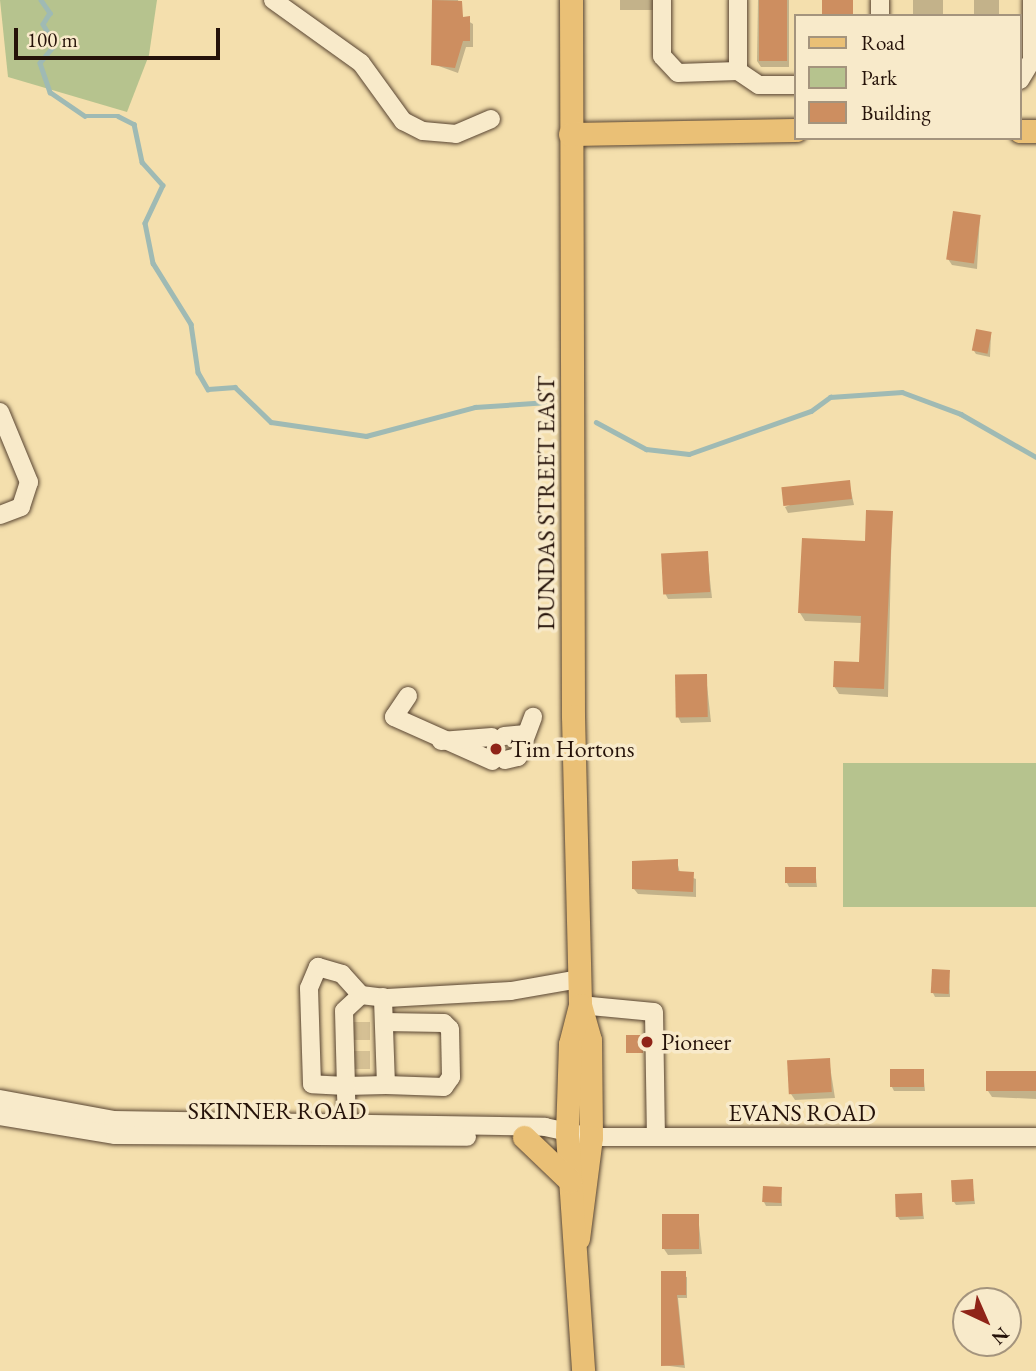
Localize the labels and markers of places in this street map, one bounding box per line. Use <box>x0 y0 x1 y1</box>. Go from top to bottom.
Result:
place label: Tim Hortons <box>510 735 635 763</box>
marker: Tim Hortons <box>488 741 504 757</box>
place label: Pioneer <box>661 1028 731 1056</box>
marker: Pioneer <box>639 1034 655 1050</box>

